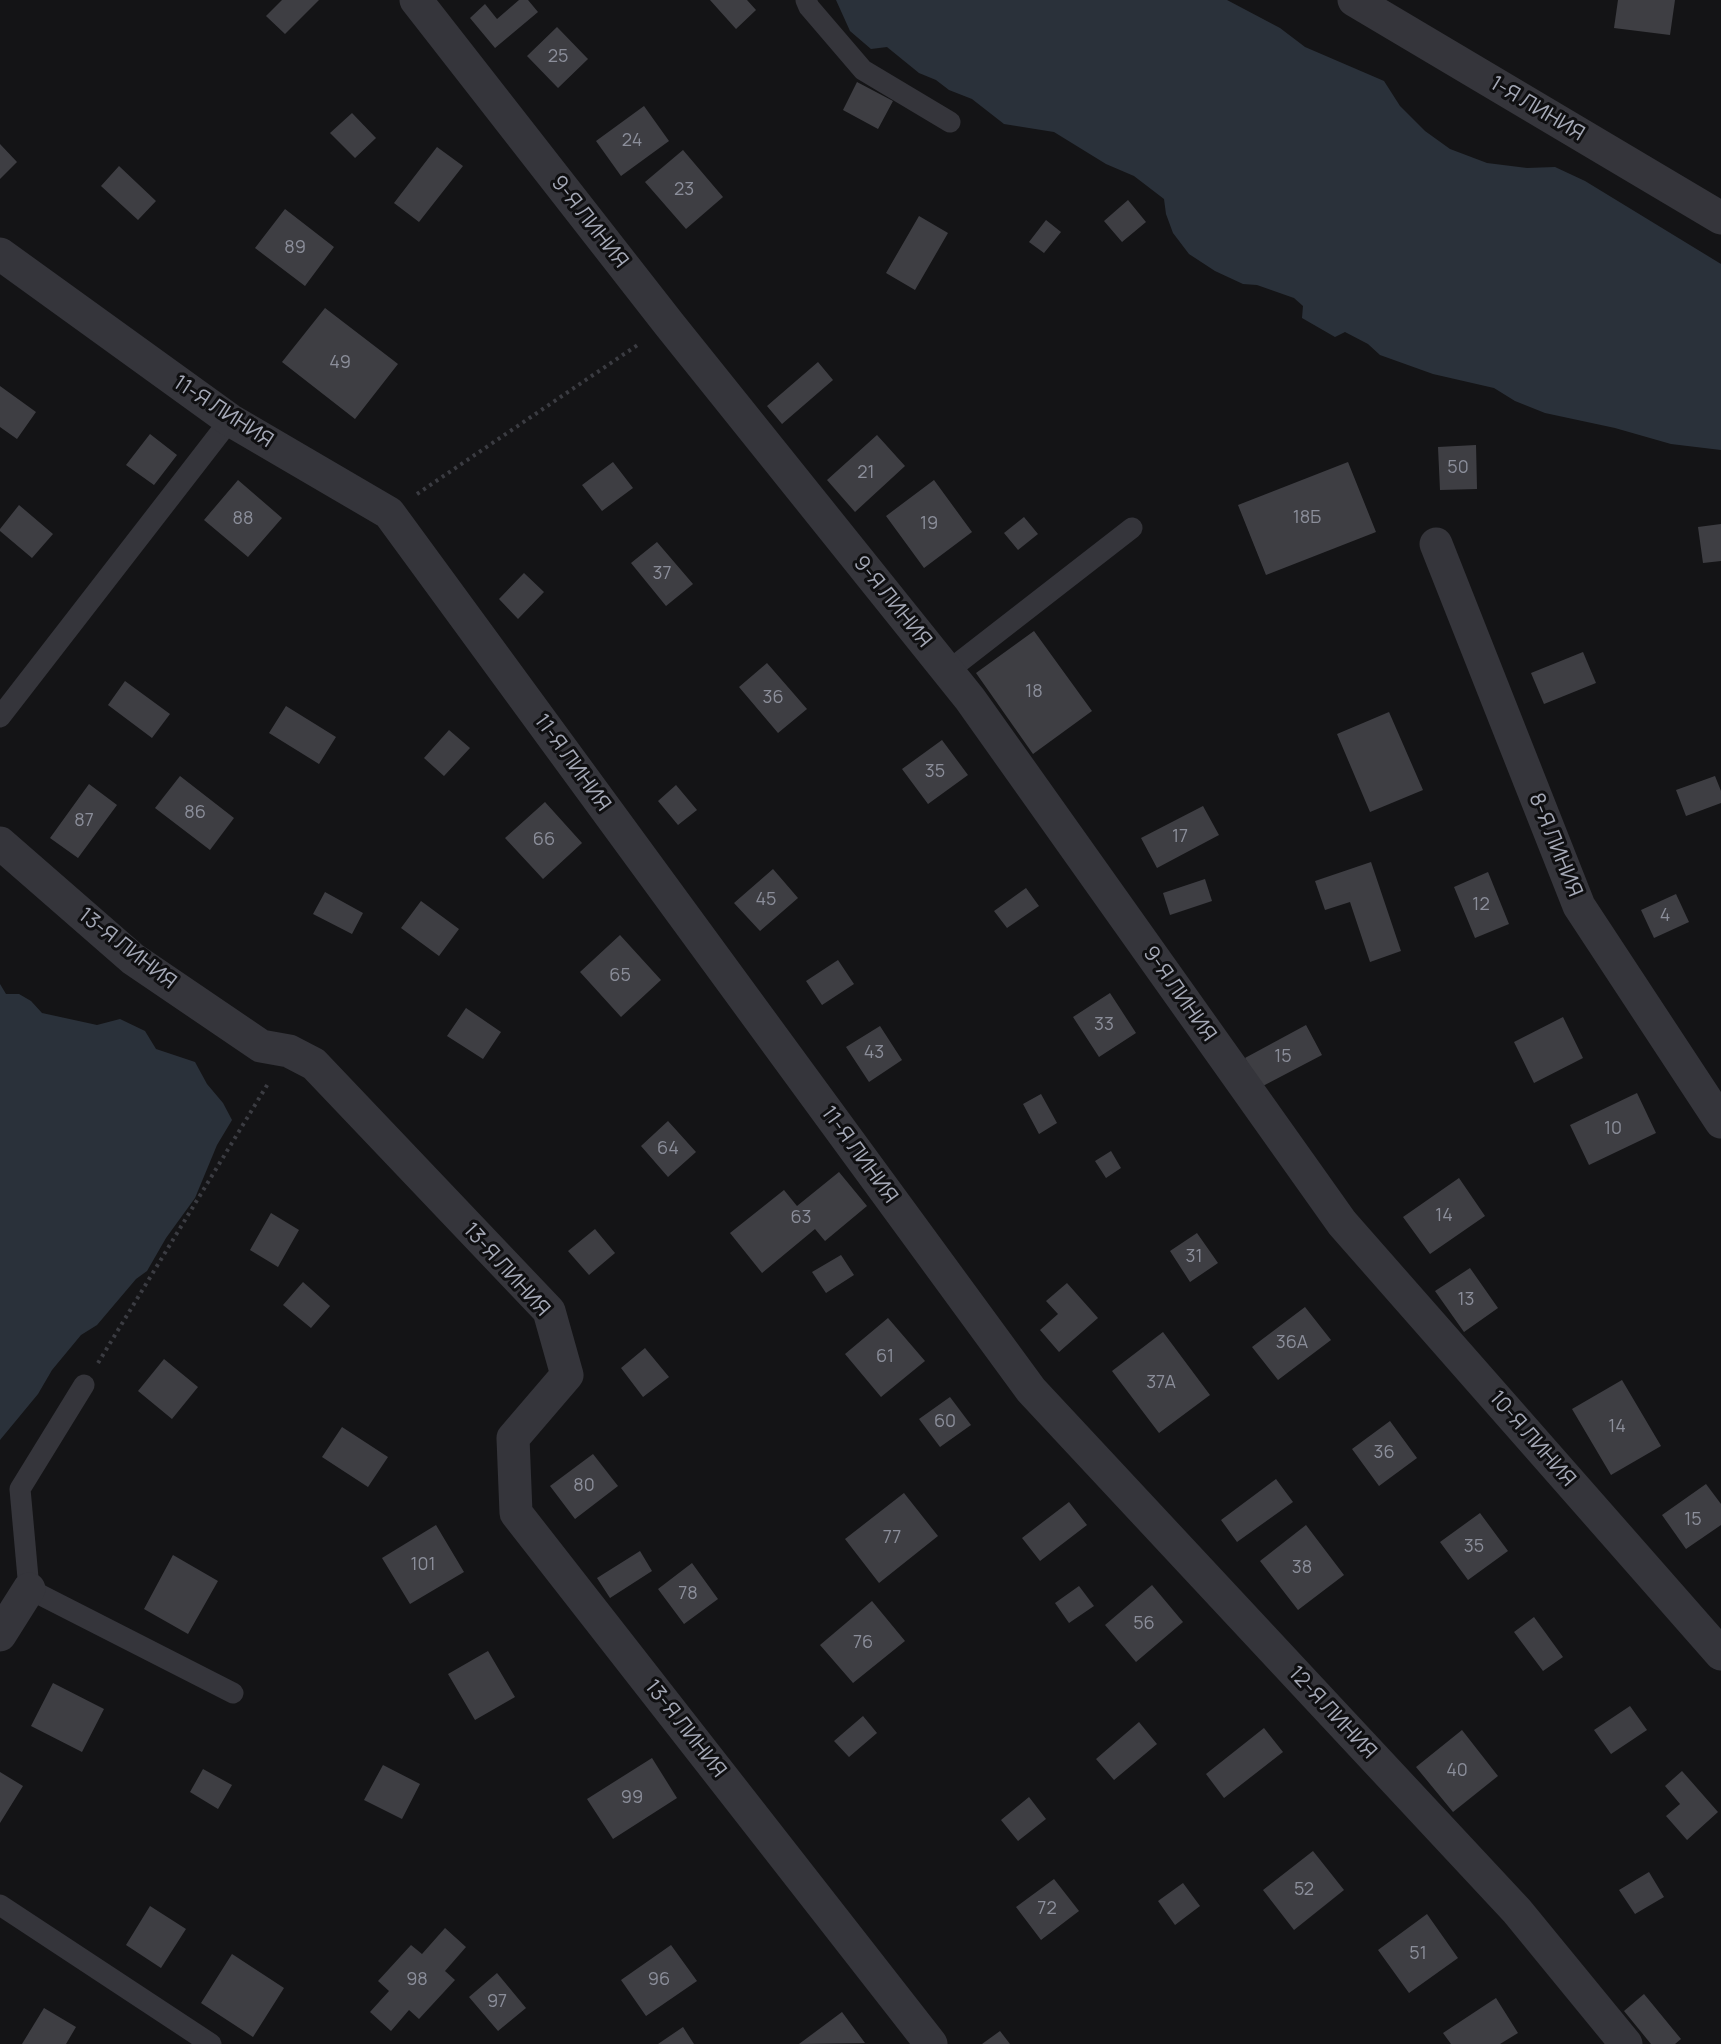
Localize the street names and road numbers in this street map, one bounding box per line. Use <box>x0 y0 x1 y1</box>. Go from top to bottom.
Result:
street label: 1-Я ЛИНИЯ <box>1485 71 1589 147</box>
street label: 9-Я ЛИНИЯ <box>545 171 633 273</box>
street label: 11-Я ЛИНИЯ <box>168 370 278 454</box>
street label: 9-Я ЛИНИЯ <box>847 551 937 653</box>
street label: 11-Я ЛИНИЯ <box>528 710 616 816</box>
street label: 8-Я ЛИНИЯ <box>1523 790 1587 900</box>
street label: 13-Я ЛИНИЯ <box>73 903 181 995</box>
street label: 9-Я ЛИНИЯ <box>1137 942 1221 1046</box>
street label: 11-Я ЛИНИЯ <box>815 1102 903 1208</box>
street label: 13-Я ЛИНИЯ <box>457 1218 555 1322</box>
street label: 10-Я ЛИНИЯ <box>1484 1386 1580 1492</box>
street label: 12-Я ЛИНИЯ <box>1283 1661 1381 1765</box>
street label: 13-Я ЛИНИЯ <box>639 1675 731 1783</box>

